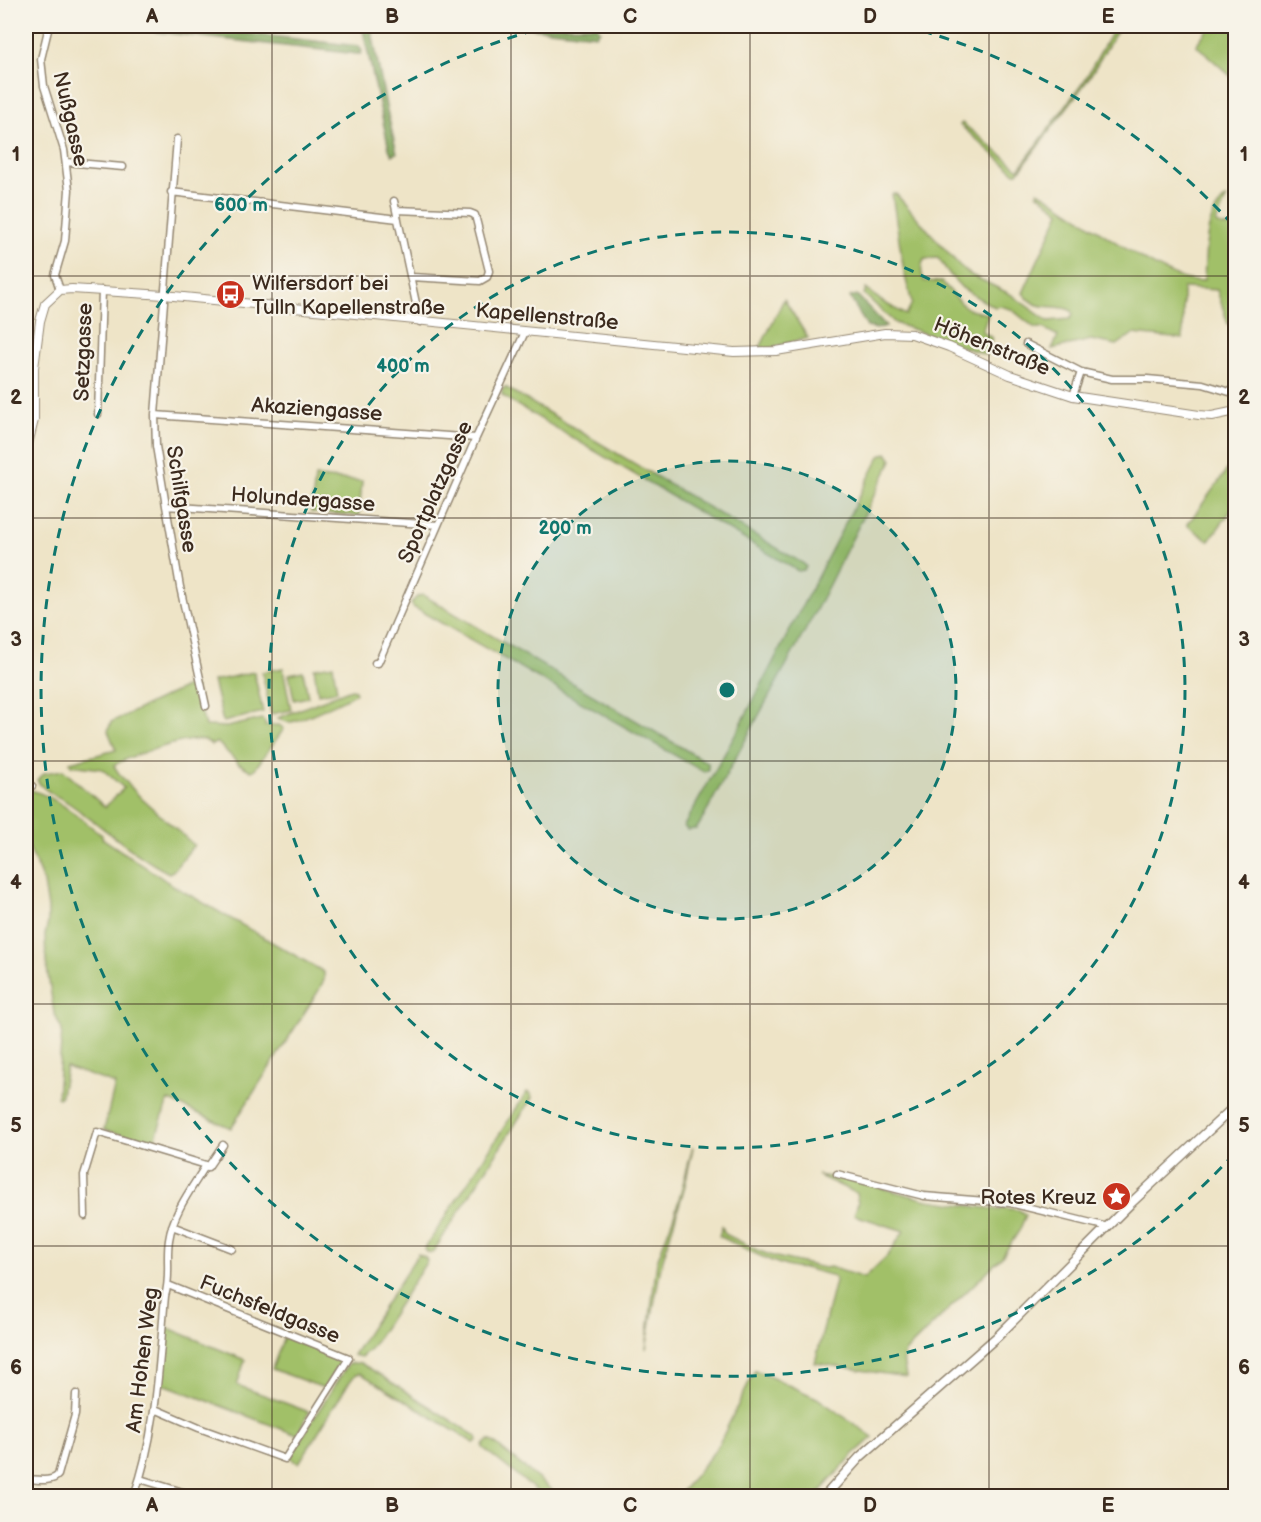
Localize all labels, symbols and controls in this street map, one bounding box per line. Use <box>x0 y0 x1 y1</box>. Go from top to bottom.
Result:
text: A <box>145 5 159 29</box>
text: B <box>385 5 399 29</box>
text: C <box>623 5 637 29</box>
text: D <box>863 5 877 29</box>
text: E <box>1102 5 1115 29</box>
street label: Nußgasse <box>47 69 94 169</box>
text: 1 <box>12 143 20 167</box>
text: 1 <box>1240 143 1248 167</box>
text: 600 m <box>214 195 268 216</box>
place label: Wilfersdorf bei Tulln Kapellenstraße <box>252 271 445 320</box>
bus stop icon: Wilfersdorf bei Tulln Kapellenstraße <box>215 279 247 311</box>
street label: Kapellenstraße <box>474 298 619 335</box>
street label: Setzgasse <box>69 302 98 402</box>
street label: Höhenstraße <box>930 312 1054 381</box>
text: 400 m <box>376 356 430 377</box>
text: 2 <box>10 386 22 410</box>
text: 2 <box>1238 386 1250 410</box>
street label: Akaziengasse <box>251 392 383 427</box>
street label: Sportplatzgasse <box>393 417 478 567</box>
street label: Schilfgasse <box>161 444 202 554</box>
street label: Holundergasse <box>230 482 376 517</box>
text: 200 m <box>538 518 592 539</box>
text: 3 <box>10 628 22 652</box>
text: 3 <box>1238 628 1250 652</box>
centre of rings <box>717 680 737 700</box>
text: 4 <box>10 871 22 895</box>
text: 4 <box>1238 871 1250 895</box>
text: 5 <box>10 1114 22 1138</box>
text: 5 <box>1238 1114 1250 1138</box>
place icon: Rotes Kreuz <box>1101 1181 1133 1213</box>
place label: Rotes Kreuz <box>980 1185 1097 1210</box>
street label: Fuchsfeldgasse <box>196 1270 344 1349</box>
street label: Am Hohen Weg <box>121 1286 164 1434</box>
text: 6 <box>10 1356 22 1380</box>
text: 6 <box>1238 1356 1250 1380</box>
text: A <box>145 1494 159 1518</box>
text: B <box>385 1494 399 1518</box>
text: C <box>623 1494 637 1518</box>
text: D <box>863 1494 877 1518</box>
text: E <box>1102 1494 1115 1518</box>

